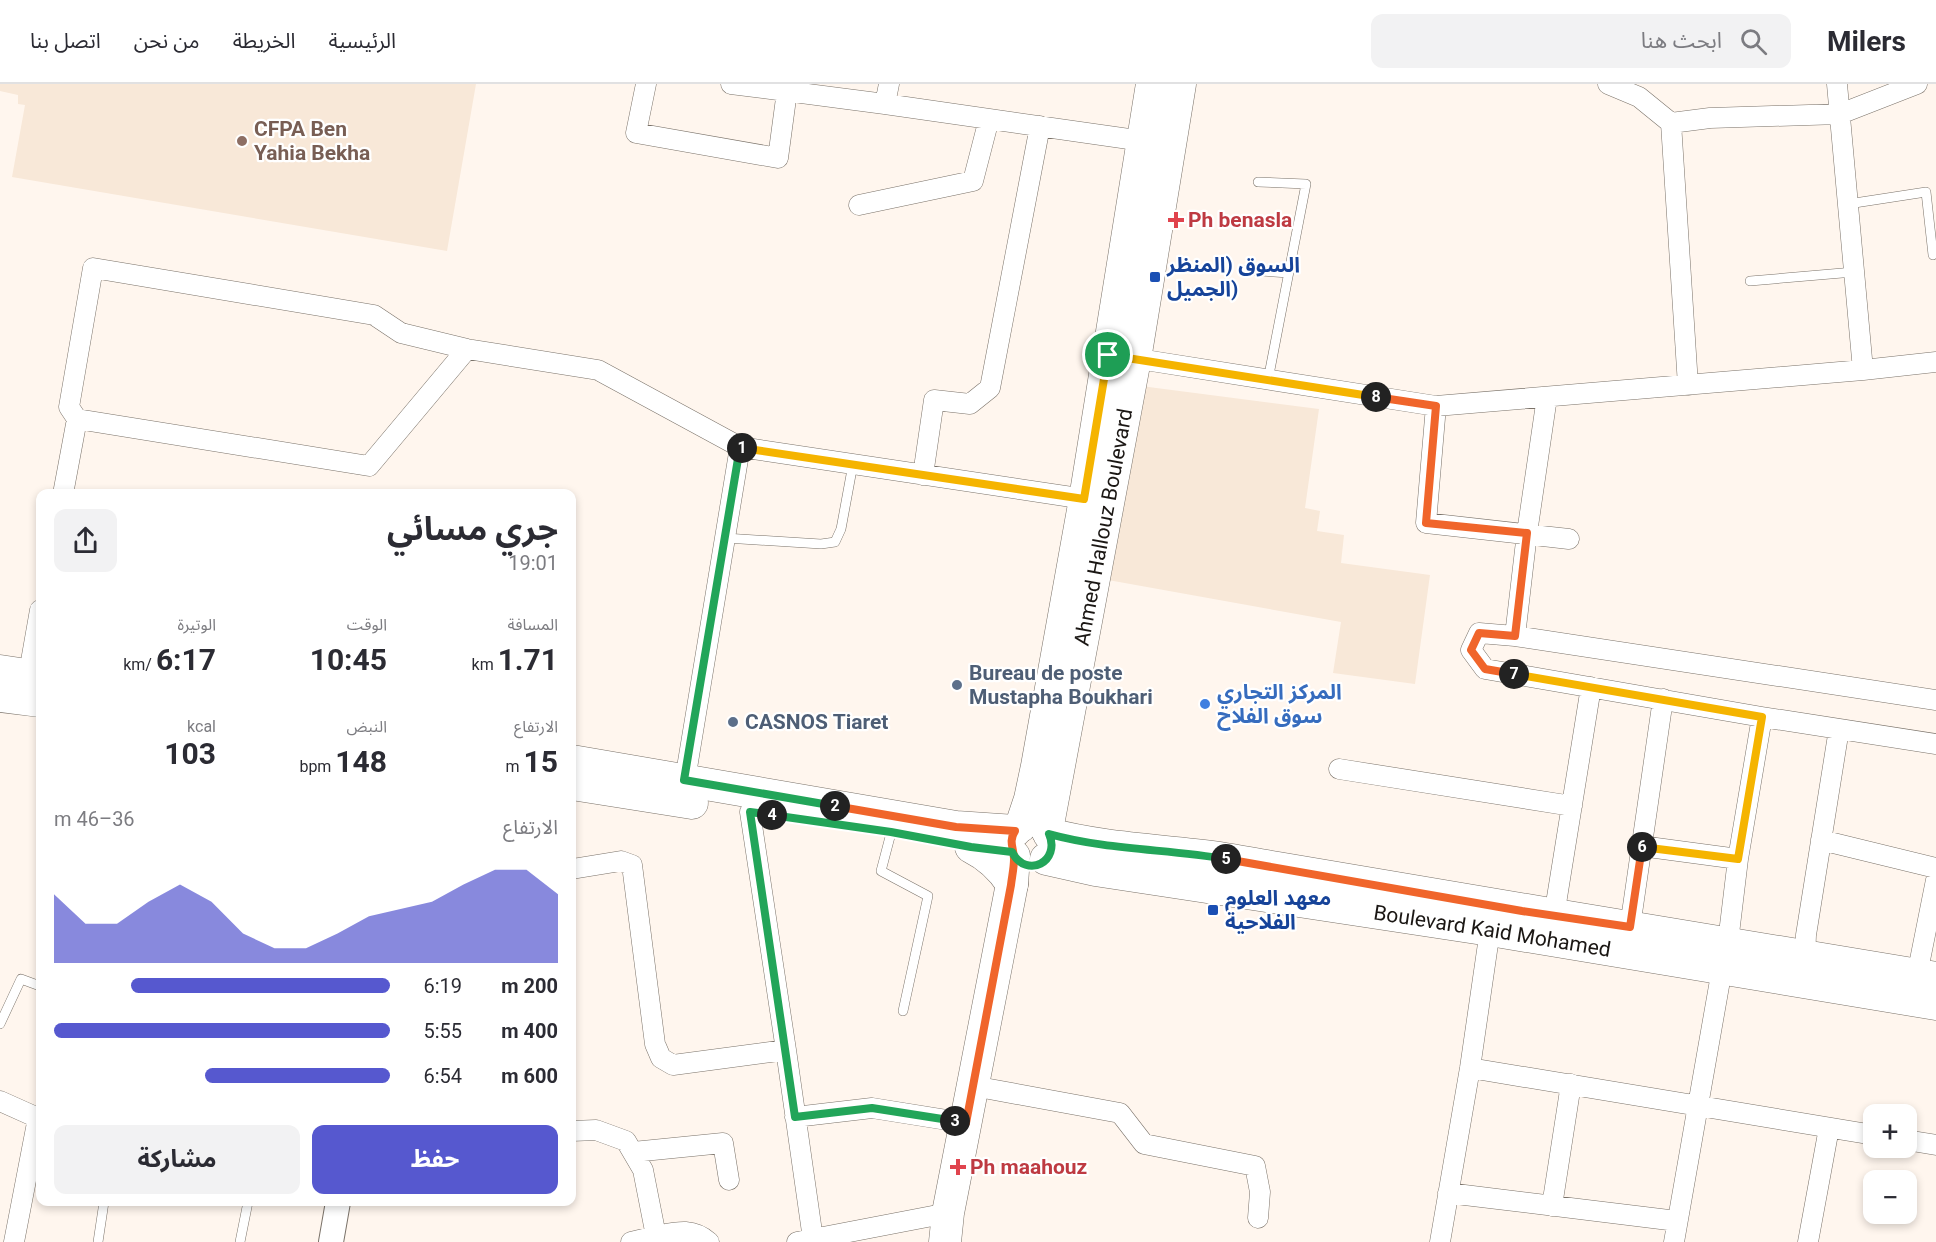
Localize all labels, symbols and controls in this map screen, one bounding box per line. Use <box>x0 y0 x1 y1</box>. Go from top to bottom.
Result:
search box <box>1371 14 1791 68</box>
icon: search <box>1737 25 1770 58</box>
text: Milers <box>1827 25 1906 58</box>
text: ابحث هنا <box>1641 28 1722 53</box>
text: اتصل بنا <box>30 29 101 53</box>
text: من نحن <box>134 29 200 53</box>
text: الخريطة <box>233 29 296 53</box>
text: الرئيسية <box>329 29 396 53</box>
place label: CFPA Ben Yahia Bekha <box>254 117 370 165</box>
marker: CFPA Ben Yahia Bekha <box>235 134 249 148</box>
place label: Ph benasla <box>1188 208 1292 232</box>
marker: Ph benasla <box>1169 213 1183 227</box>
place label: السوق (المنظر الجميل) <box>1166 253 1300 301</box>
marker: السوق (المنظر الجميل) <box>1148 270 1162 284</box>
pin <box>1082 329 1133 380</box>
icon: arrive <box>1091 338 1124 371</box>
pin: 8 <box>1361 382 1391 412</box>
text: 8 <box>1371 387 1381 406</box>
street label: Ahmed Hallouz Boulevard <box>1070 407 1137 648</box>
pin: 1 <box>727 433 757 463</box>
text: 1 <box>737 438 747 457</box>
button: share <box>54 509 117 572</box>
text: جري مسائي <box>387 509 558 548</box>
text: 19:01 <box>508 551 558 575</box>
text: الوتيرة <box>178 615 216 634</box>
text: الوقت <box>347 615 387 634</box>
text: المسافة <box>508 615 558 634</box>
text: 6:17 <box>156 642 216 677</box>
text: 10:45 <box>310 642 387 677</box>
text: 1.71 <box>498 642 558 677</box>
text: /km <box>123 655 156 674</box>
text: km <box>472 655 498 674</box>
pin: 7 <box>1499 659 1529 689</box>
place label: Bureau de poste Mustapha Boukhari <box>969 661 1153 709</box>
text: 7 <box>1509 664 1519 683</box>
marker: Bureau de poste Mustapha Boukhari <box>950 678 964 692</box>
place label: المركز التجاري سوق الفلاح <box>1217 680 1342 731</box>
marker: المركز التجاري سوق الفلاح <box>1198 697 1212 711</box>
place label: CASNOS Tiaret <box>745 710 888 734</box>
marker: CASNOS Tiaret <box>726 715 740 729</box>
text: kcal <box>187 717 216 736</box>
text: النبض <box>346 717 387 736</box>
text: الارتفاع <box>514 717 558 736</box>
text: 103 <box>164 736 216 771</box>
text: 148 <box>335 744 387 779</box>
text: 15 <box>524 744 558 779</box>
text: bpm <box>299 757 335 776</box>
text: m <box>506 757 524 776</box>
pin: 2 <box>820 791 850 821</box>
text: 2 <box>830 796 840 815</box>
pin: 4 <box>757 800 787 830</box>
text: 4 <box>767 805 777 824</box>
text: 36–46 m <box>54 807 135 831</box>
text: الارتفاع <box>503 815 558 839</box>
pin: 6 <box>1627 832 1657 862</box>
text: 6 <box>1637 837 1647 856</box>
pin: 5 <box>1211 844 1241 874</box>
text: 5 <box>1221 849 1231 868</box>
place label: معهد العلوم الفلاحية <box>1225 886 1331 934</box>
street label: Boulevard Kaid Mohamed <box>1372 900 1612 962</box>
marker: معهد العلوم الفلاحية <box>1206 903 1220 917</box>
text: 6:19 <box>423 974 462 998</box>
text: 200 m <box>501 974 558 998</box>
text: 5:55 <box>423 1019 462 1043</box>
text: 400 m <box>501 1019 558 1043</box>
text: 6:54 <box>423 1064 462 1088</box>
text: 600 m <box>501 1064 558 1088</box>
map controls <box>1863 1104 1917 1224</box>
button: + <box>1863 1104 1917 1158</box>
pin: 3 <box>940 1106 970 1136</box>
text: 3 <box>950 1111 960 1130</box>
button: مشاركة <box>54 1125 300 1194</box>
button: حفظ <box>312 1125 558 1194</box>
place label: Ph maahouz <box>970 1155 1087 1179</box>
marker: Ph maahouz <box>951 1160 965 1174</box>
button: − <box>1863 1170 1917 1224</box>

